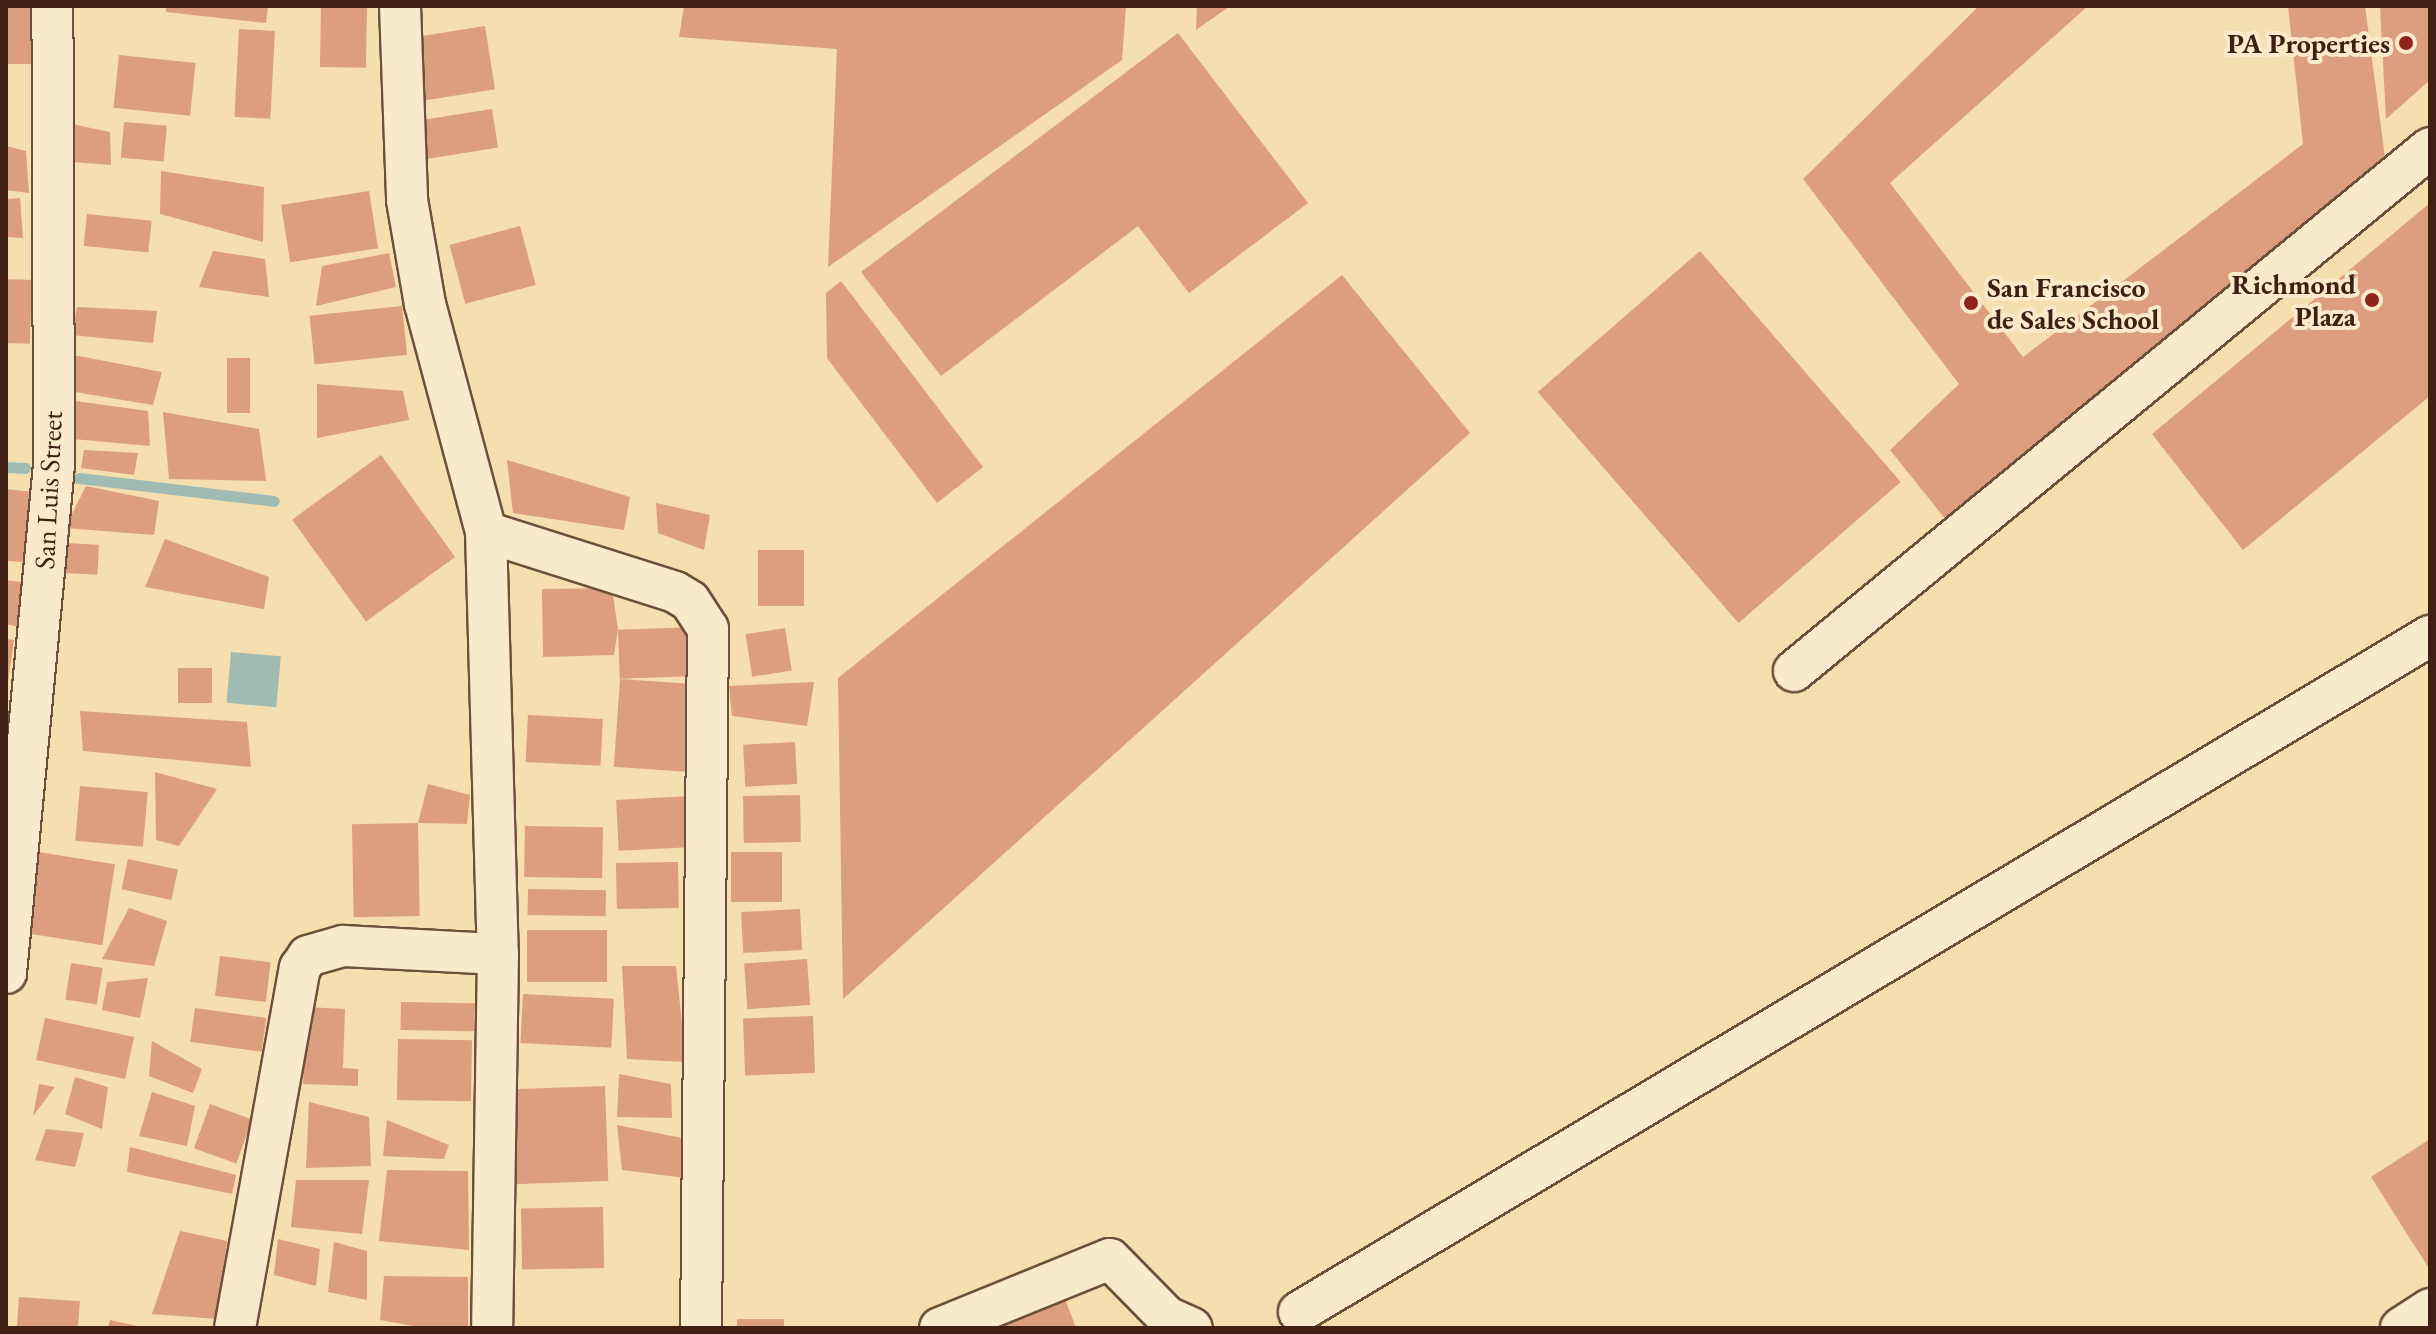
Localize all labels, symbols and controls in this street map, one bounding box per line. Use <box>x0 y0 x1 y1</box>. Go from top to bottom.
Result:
place label: PA Properties <box>2227 26 2390 60</box>
marker: PA Properties <box>2397 34 2415 52</box>
place label: Richmond Plaza <box>2232 267 2356 333</box>
place label: San Francisco de Sales School <box>1987 270 2159 336</box>
marker: Richmond Plaza <box>2363 291 2381 309</box>
marker: San Francisco de Sales School <box>1962 294 1980 312</box>
street label: San Luis Street <box>27 410 69 570</box>

